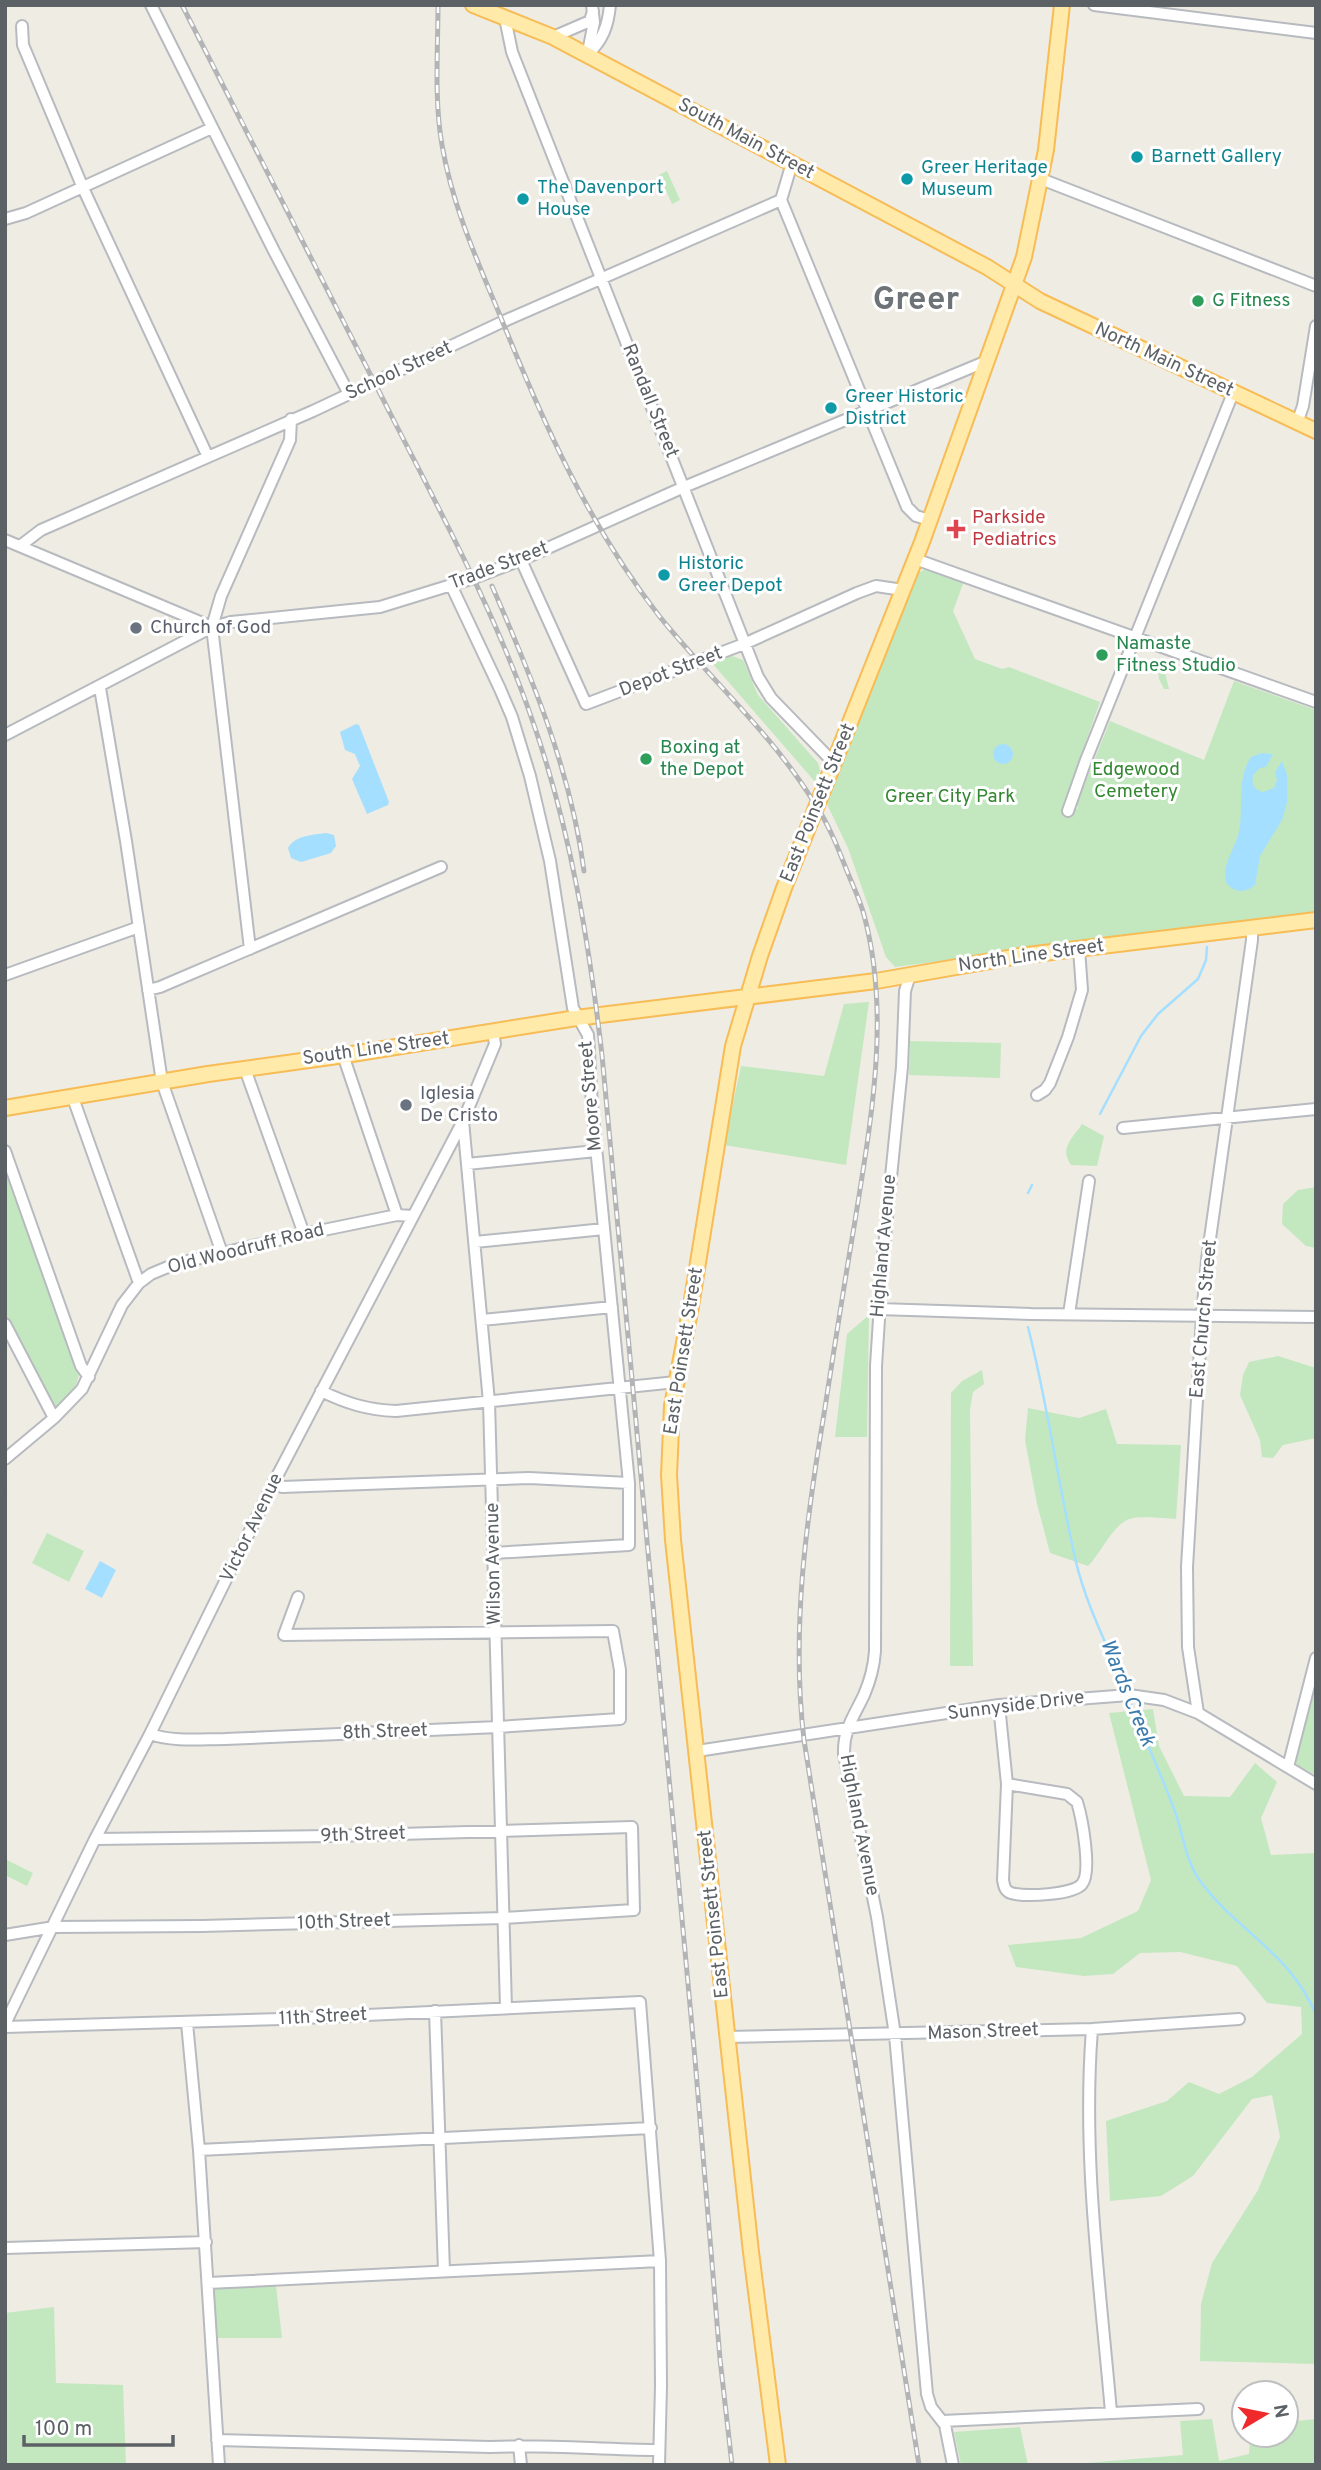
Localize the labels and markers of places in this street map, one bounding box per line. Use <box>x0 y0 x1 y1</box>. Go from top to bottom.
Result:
place label: Barnett Gallery <box>1151 145 1282 169</box>
marker: Barnett Gallery <box>1129 149 1145 165</box>
place label: Greer Heritage Museum <box>921 156 1048 202</box>
marker: Greer Heritage Museum <box>899 171 915 187</box>
place label: The Davenport House <box>537 176 664 222</box>
marker: The Davenport House <box>515 191 531 207</box>
place label: G Fitness <box>1212 289 1290 313</box>
marker: G Fitness <box>1190 293 1206 309</box>
place label: Greer Historic District <box>845 385 964 431</box>
marker: Greer Historic District <box>823 400 839 416</box>
place label: Parkside Pediatrics <box>972 506 1057 552</box>
marker: Parkside Pediatrics <box>946 519 966 539</box>
place label: Historic Greer Depot <box>678 552 783 598</box>
marker: Historic Greer Depot <box>656 567 672 583</box>
place label: Church of God <box>150 616 271 640</box>
marker: Church of God <box>128 620 144 636</box>
place label: Namaste Fitness Studio <box>1116 632 1236 678</box>
marker: Namaste Fitness Studio <box>1094 647 1110 663</box>
place label: Boxing at the Depot <box>660 736 744 782</box>
marker: Boxing at the Depot <box>638 751 654 767</box>
place label: Iglesia De Cristo <box>420 1082 498 1128</box>
marker: Iglesia De Cristo <box>398 1097 414 1113</box>

